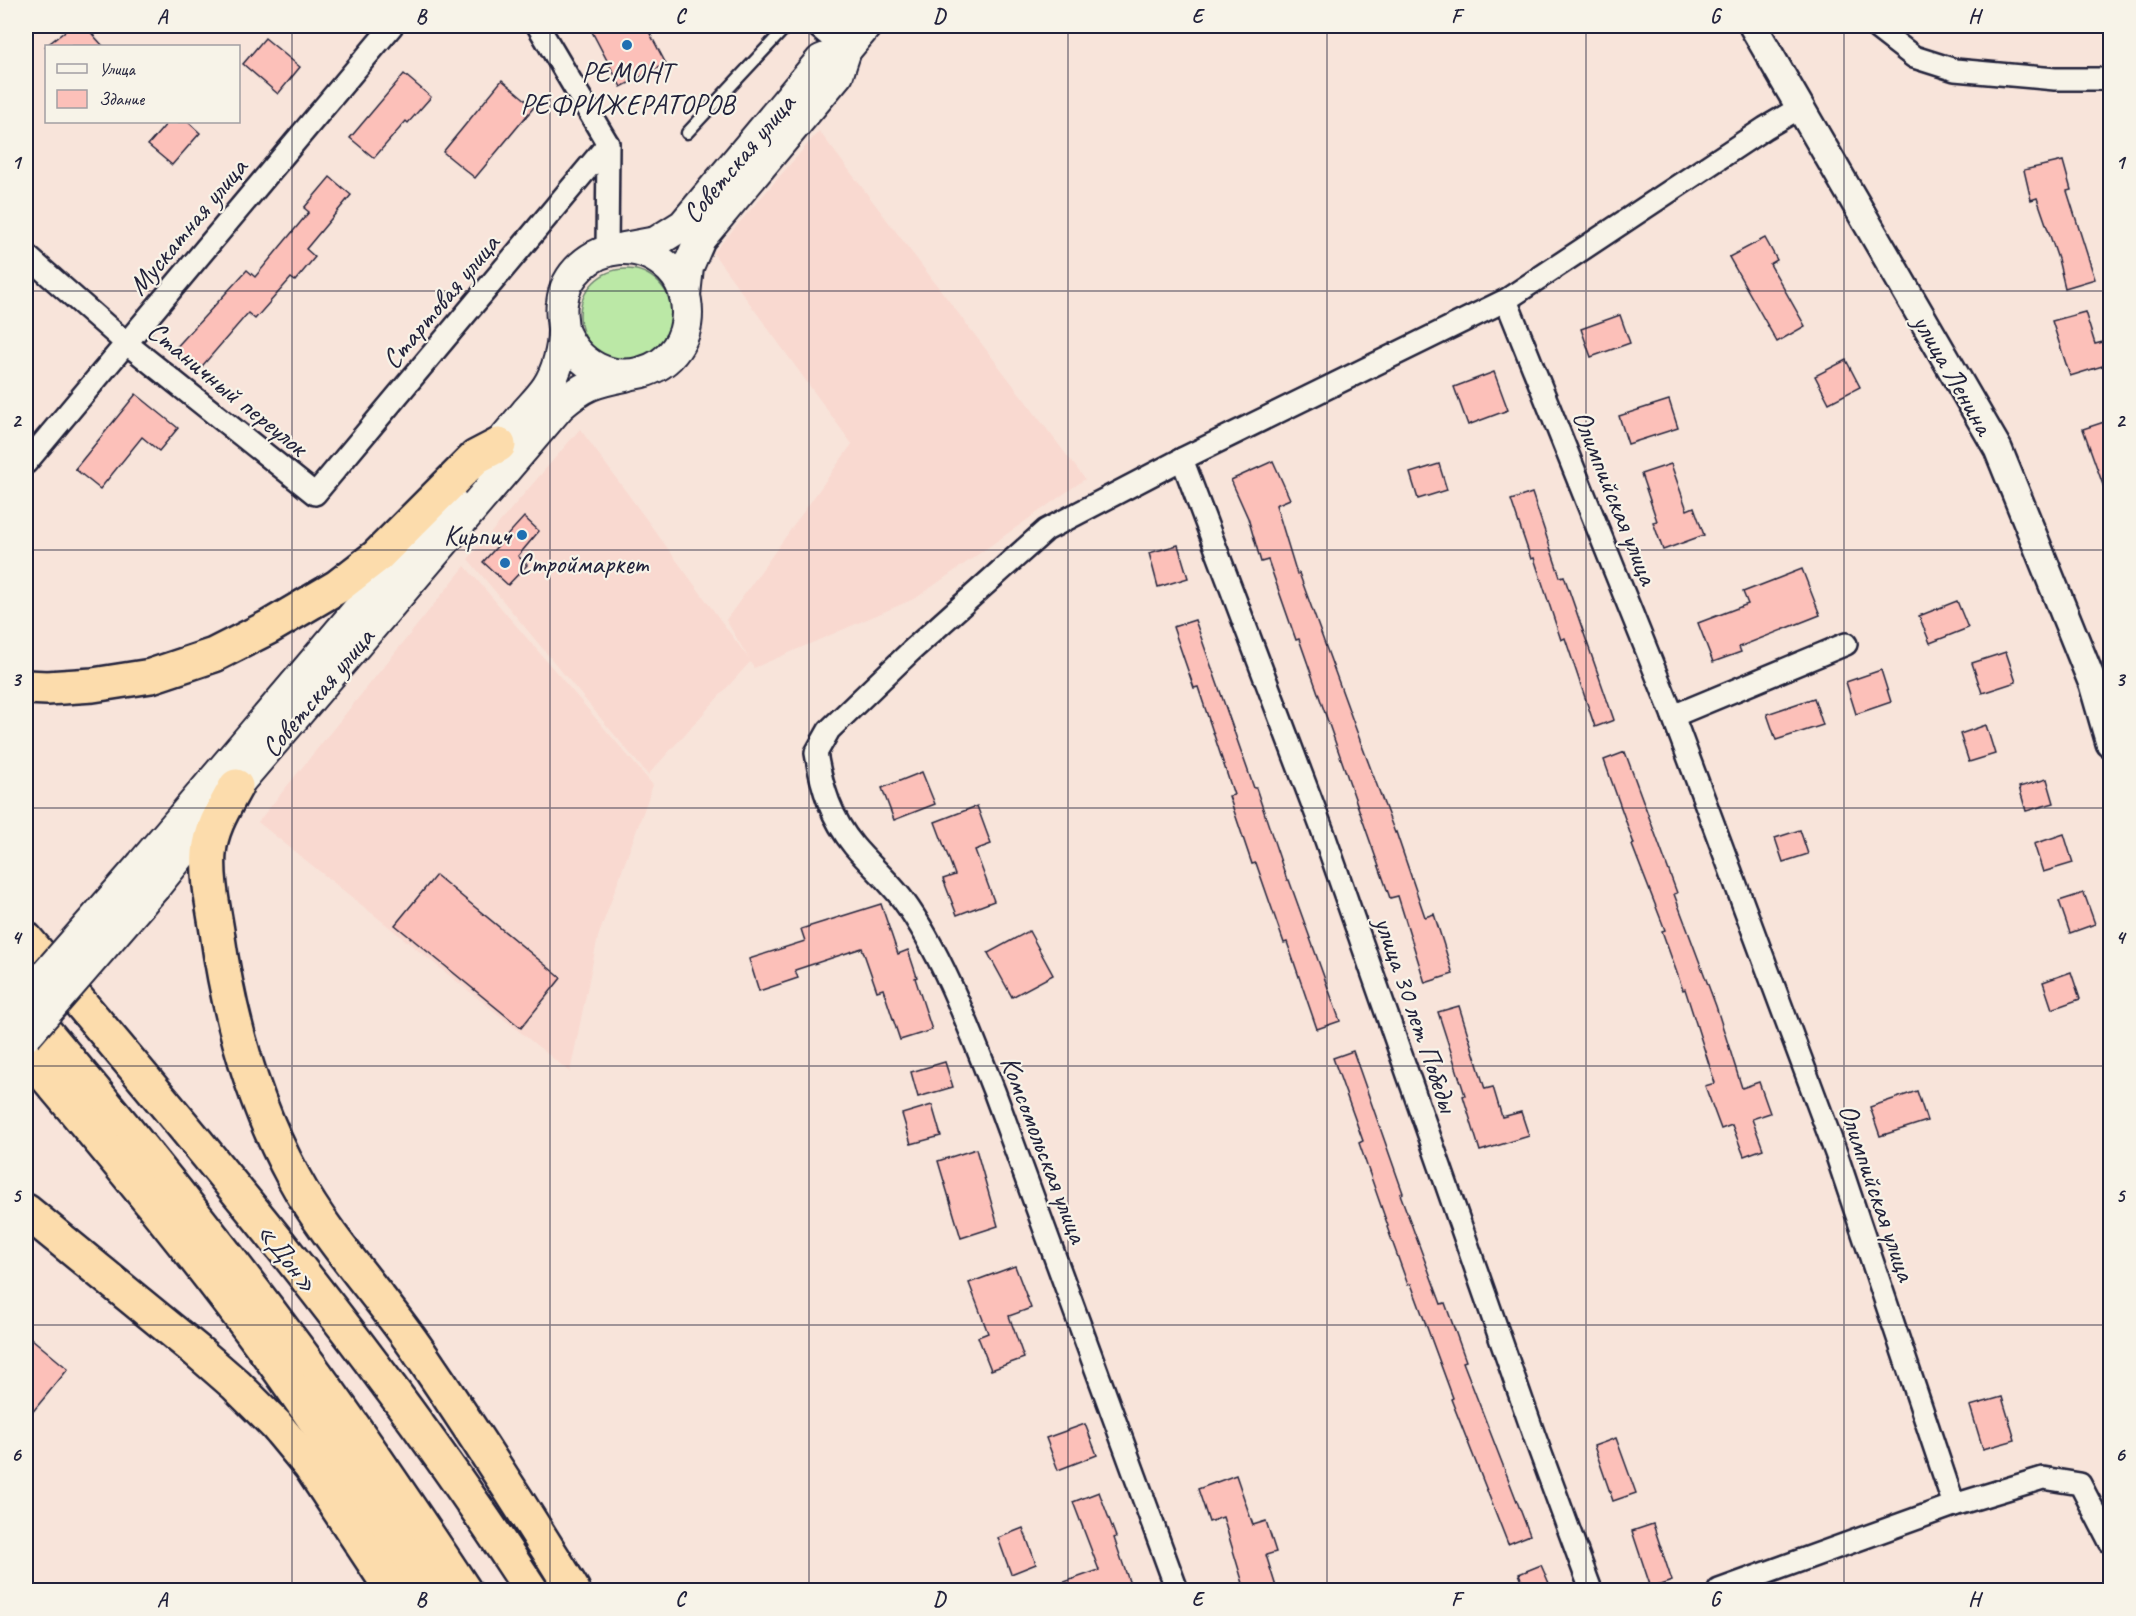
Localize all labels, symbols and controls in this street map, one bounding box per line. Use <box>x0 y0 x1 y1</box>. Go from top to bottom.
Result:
text: A <box>157 4 169 29</box>
text: B <box>416 4 428 29</box>
text: C <box>675 4 687 29</box>
text: D <box>933 4 947 29</box>
text: E <box>1192 4 1206 29</box>
text: F <box>1451 4 1465 29</box>
text: G <box>1710 4 1723 29</box>
text: H <box>1968 4 1983 29</box>
marker: РЕМОНТ РЕФРИЖЕРАТОРОВ <box>620 38 634 52</box>
legend <box>45 45 240 123</box>
place label: РЕМОНТ РЕФРИЖЕРАТОРОВ <box>521 55 737 122</box>
text: Улица <box>99 58 136 80</box>
street label: Советская улица <box>674 85 804 230</box>
text: Здание <box>99 88 145 110</box>
street label: Мускатная улица <box>120 149 256 302</box>
text: 1 <box>12 150 23 175</box>
text: 1 <box>2116 150 2127 175</box>
street label: Стартовая улица <box>374 225 508 376</box>
street label: улица Ленина <box>1904 306 2003 443</box>
street label: Станичный переулок <box>141 313 317 465</box>
street label: Олимпийская улица <box>1565 405 1667 591</box>
text: 2 <box>12 408 23 433</box>
text: 2 <box>2116 408 2127 433</box>
place label: Кирпич <box>444 518 513 553</box>
marker: Кирпич <box>515 528 529 542</box>
place label: Строймаркет <box>517 546 649 581</box>
marker: Строймаркет <box>498 556 512 570</box>
street label: Советская улица <box>253 619 383 764</box>
text: 3 <box>12 667 23 692</box>
text: 3 <box>2116 667 2127 692</box>
street label: улица 30 лет Победы <box>1366 910 1467 1118</box>
text: 4 <box>12 925 24 950</box>
text: 4 <box>2116 925 2128 950</box>
street label: Комсомольская улица <box>993 1051 1097 1249</box>
street label: Олимпийская улица <box>1831 1099 1925 1287</box>
text: 5 <box>12 1183 23 1208</box>
text: 5 <box>2116 1183 2127 1208</box>
street label: «Дон» <box>249 1215 326 1299</box>
text: 6 <box>11 1442 22 1467</box>
text: 6 <box>2115 1442 2126 1467</box>
text: A <box>157 1587 169 1612</box>
text: B <box>416 1587 428 1612</box>
text: C <box>675 1587 687 1612</box>
text: D <box>933 1587 947 1612</box>
text: E <box>1192 1587 1206 1612</box>
text: F <box>1451 1587 1465 1612</box>
text: G <box>1710 1587 1723 1612</box>
text: H <box>1968 1587 1983 1612</box>

